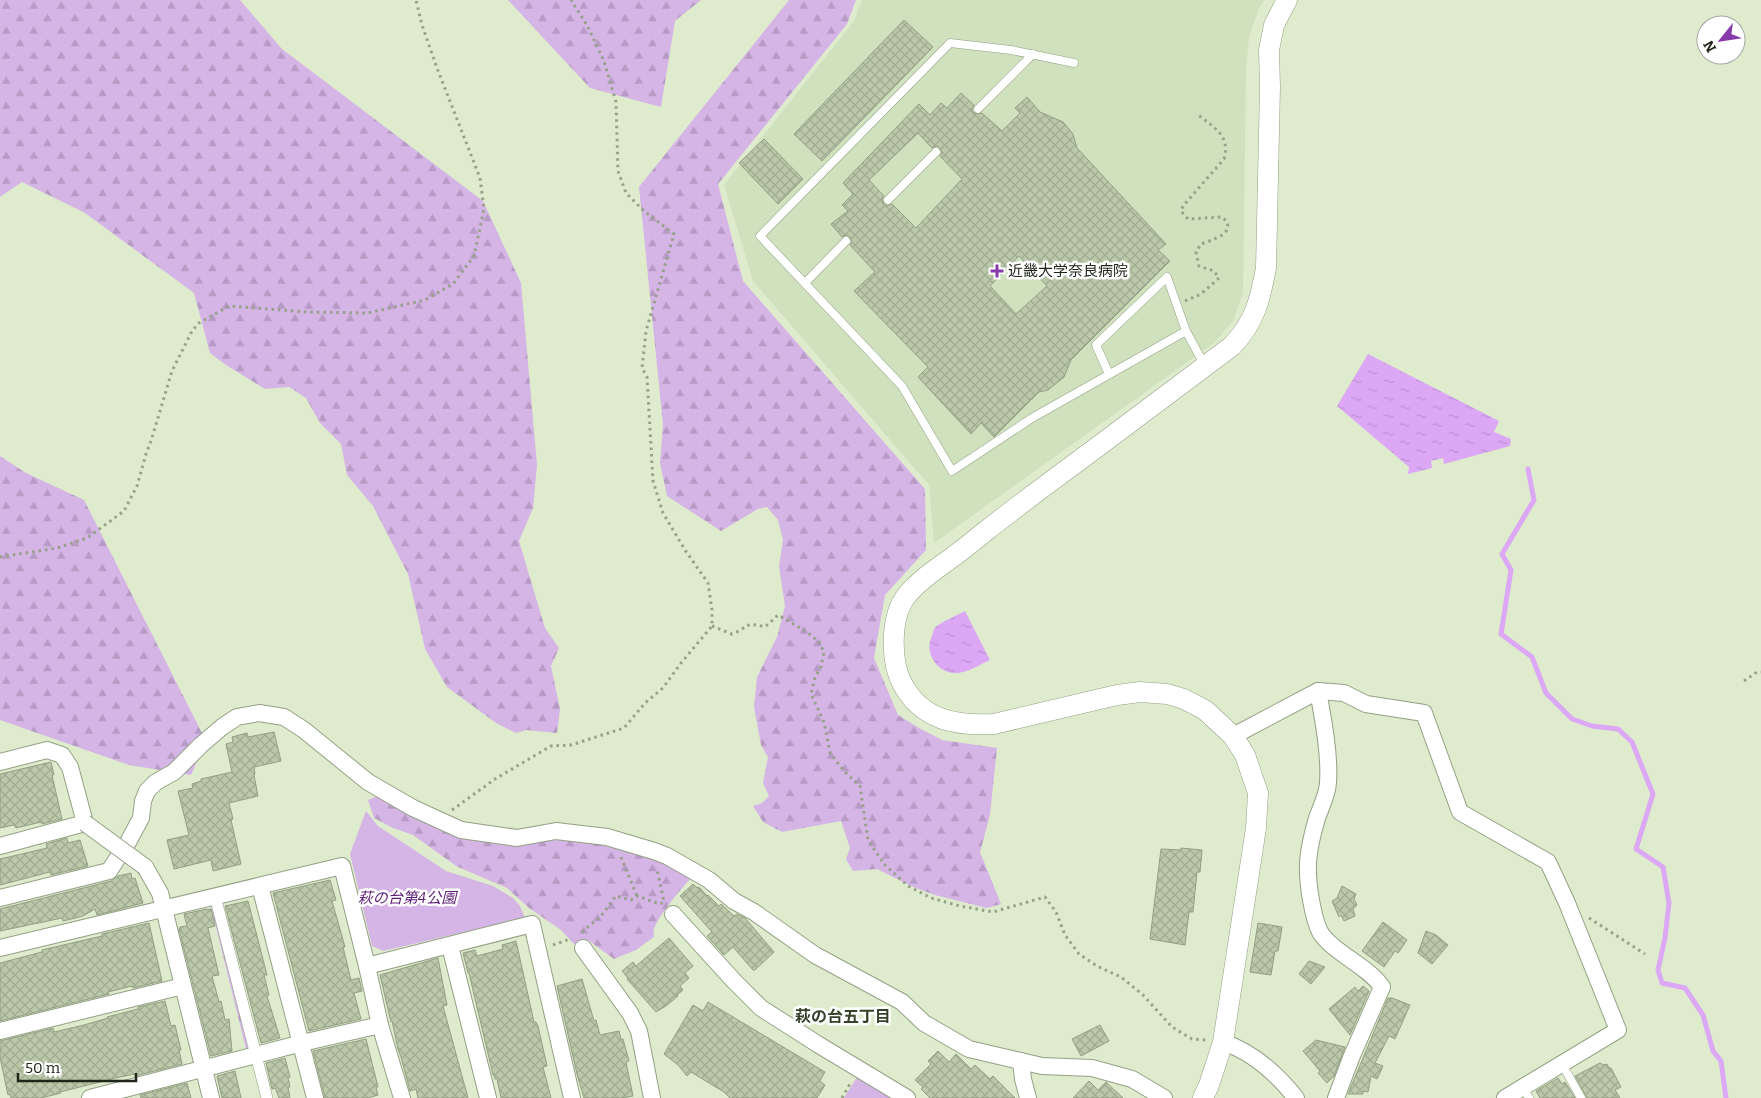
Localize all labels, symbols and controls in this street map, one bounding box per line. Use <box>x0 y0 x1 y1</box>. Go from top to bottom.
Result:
north arrow <box>1696 15 1746 65</box>
text: N <box>1700 37 1720 55</box>
place label: 近畿大学奈良病院 <box>1008 262 1128 280</box>
marker: 近畿大学奈良病院 <box>990 264 1004 278</box>
park label: 萩の台第4公園 <box>358 889 458 907</box>
district label: 萩の台五丁目 <box>795 1007 891 1026</box>
scale bar <box>18 1050 135 1082</box>
text: 50 m <box>25 1059 61 1077</box>

